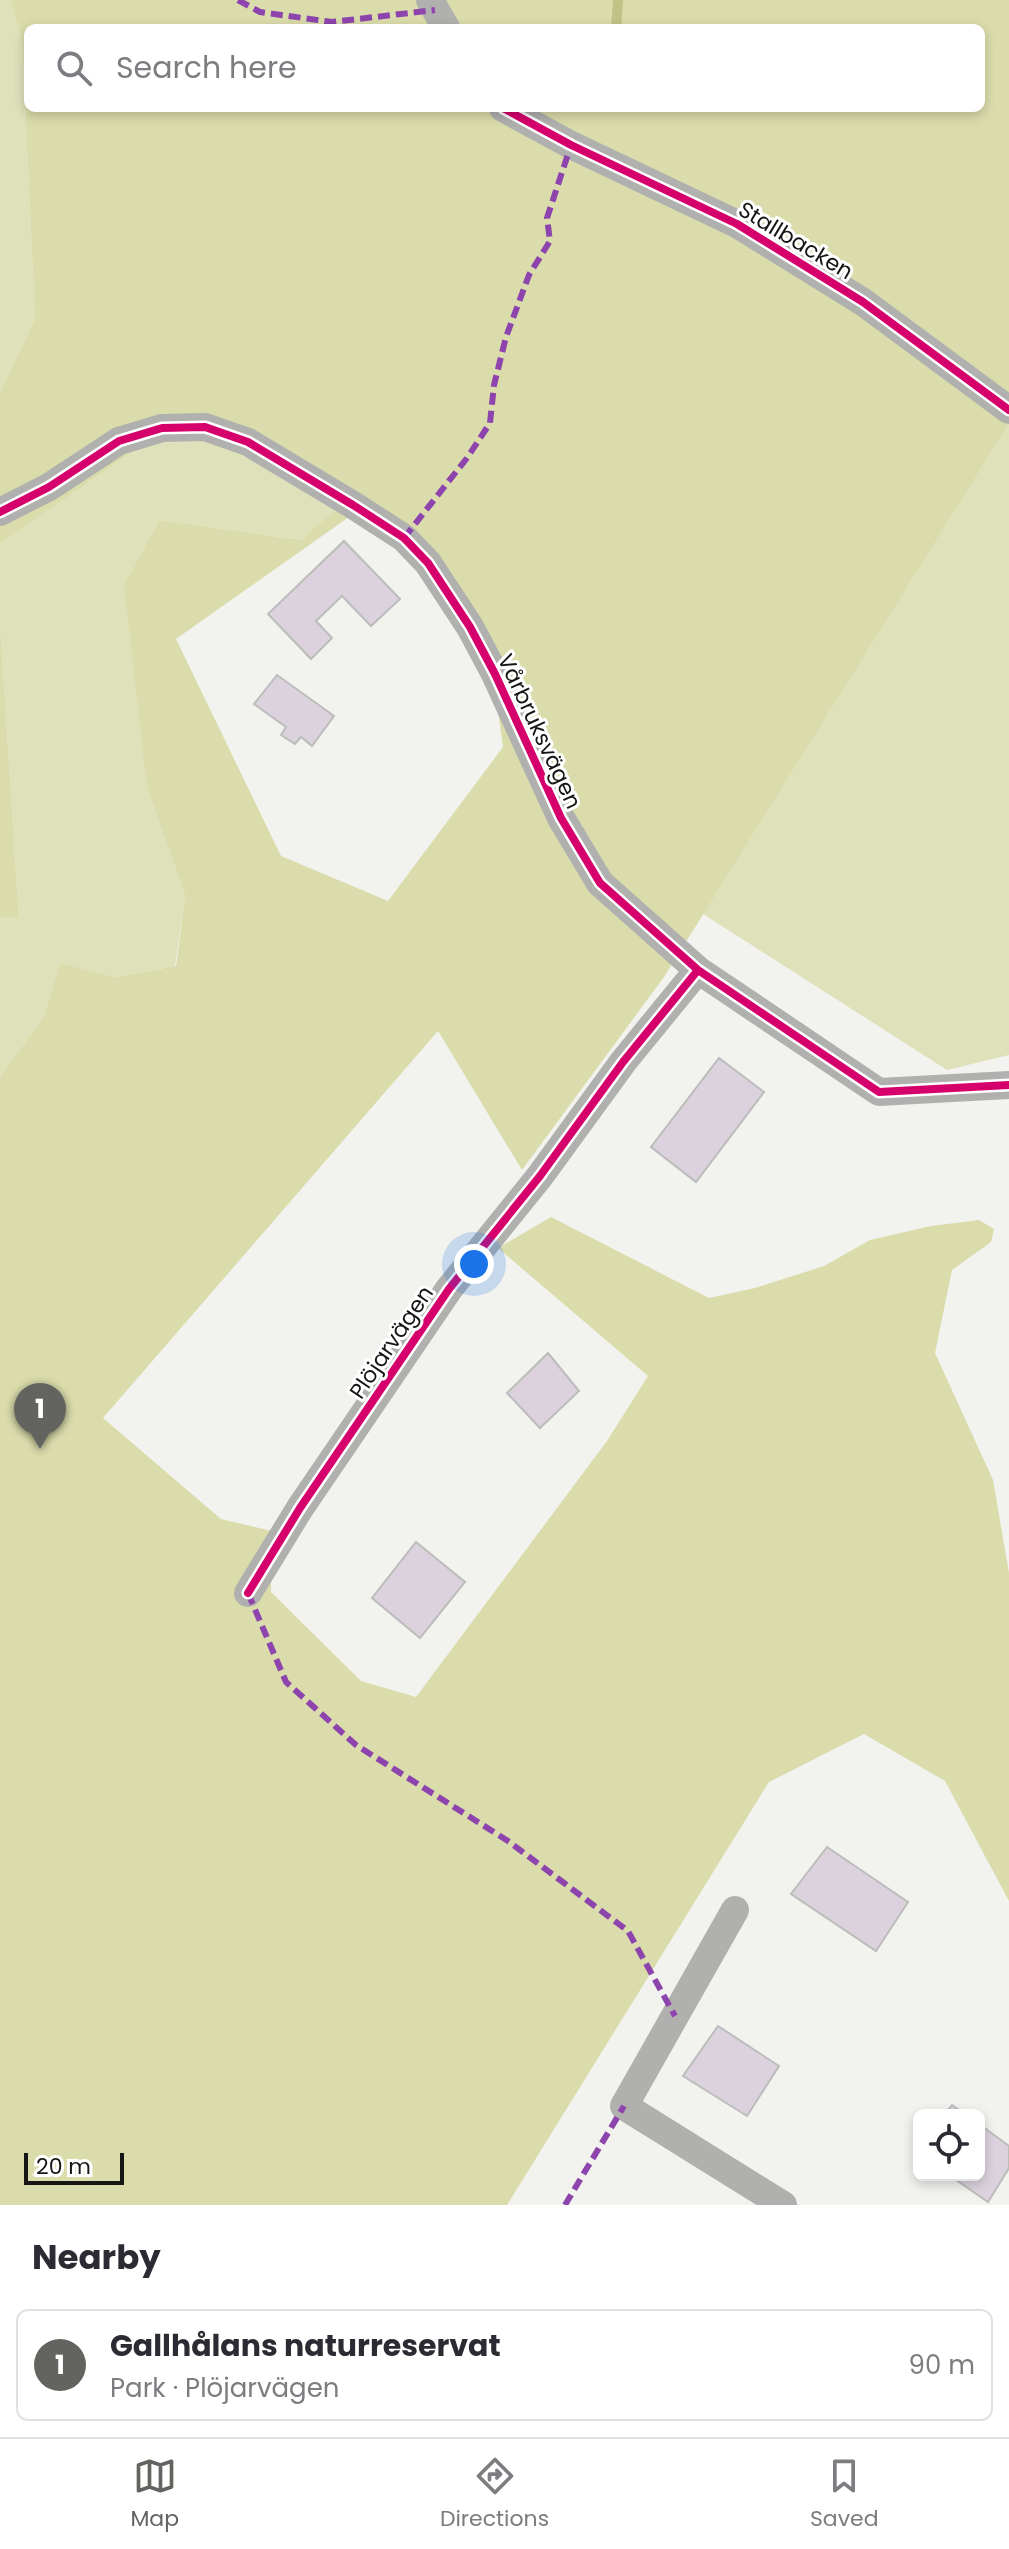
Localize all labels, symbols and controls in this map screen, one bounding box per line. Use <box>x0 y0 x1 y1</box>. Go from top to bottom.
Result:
search box <box>24 24 985 112</box>
icon: search <box>52 46 96 90</box>
text: Search here <box>116 46 297 89</box>
street label: Stallbacken <box>733 194 859 287</box>
street label: Vårbruksvägen <box>490 649 589 814</box>
your location <box>454 1244 494 1284</box>
street label: Plöjarvägen <box>342 1279 441 1405</box>
pin: 1 <box>14 1383 66 1449</box>
map controls <box>913 2109 985 2181</box>
button: locate <box>913 2109 985 2181</box>
scale bar <box>24 2149 124 2185</box>
text: 20 m <box>36 2151 91 2182</box>
text: Nearby <box>32 2233 161 2281</box>
text: Gallhålans naturreservat <box>110 2324 501 2367</box>
text: 1 <box>55 2347 65 2383</box>
text: 90 m <box>909 2347 975 2383</box>
text: Park · Plöjarvägen <box>110 2370 339 2406</box>
tab: Map <box>130 2454 179 2535</box>
tab: Directions <box>440 2454 549 2535</box>
tab: Saved <box>810 2454 879 2535</box>

